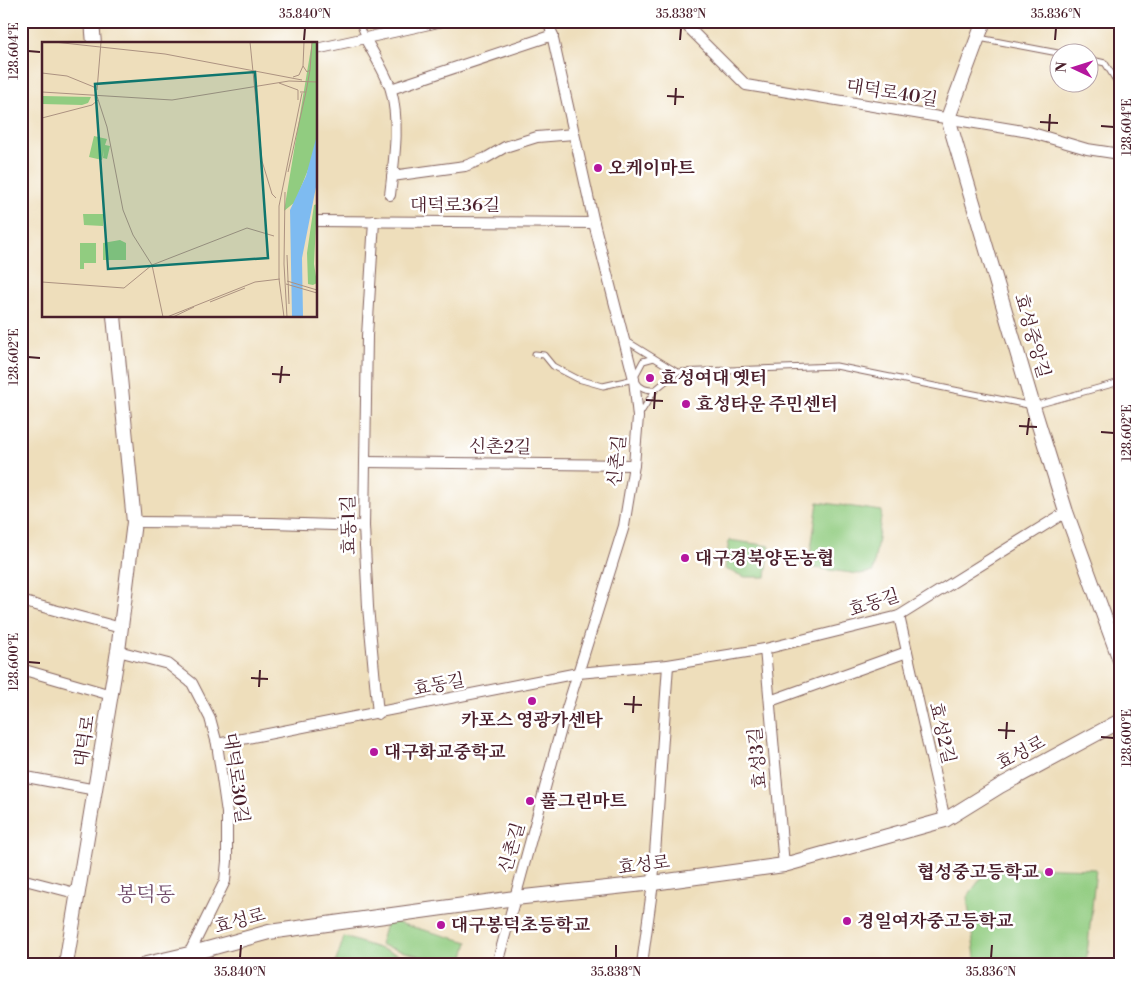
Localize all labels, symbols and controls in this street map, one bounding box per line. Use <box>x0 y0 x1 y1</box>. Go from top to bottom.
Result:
text: 35.840°N <box>279 7 331 22</box>
text: 35.838°N <box>656 7 706 22</box>
text: 35.836°N <box>1031 7 1081 22</box>
text: 128.604°E <box>7 22 22 80</box>
inset map <box>42 42 318 318</box>
north arrow <box>1048 42 1098 92</box>
text: N <box>1053 61 1071 73</box>
street label: 대덕로40길 <box>845 74 939 112</box>
text: 128.604°E <box>1120 98 1135 156</box>
place label: 오케이마트 <box>608 157 696 180</box>
marker: 오케이마트 <box>592 162 604 174</box>
street label: 대덕로36길 <box>410 194 500 217</box>
street label: 효성중앙길 <box>1009 291 1055 381</box>
text: 128.602°E <box>7 329 22 385</box>
place label: 효성여대 옛터 <box>660 367 767 390</box>
marker: 효성여대 옛터 <box>644 372 656 384</box>
place label: 효성타운 주민센터 <box>696 393 838 416</box>
marker: 효성타운 주민센터 <box>680 398 692 410</box>
text: 128.602°E <box>1120 405 1135 461</box>
street label: 신촌길 <box>603 434 631 488</box>
street label: 신촌2길 <box>469 435 531 459</box>
street label: 효동1길 <box>337 495 361 555</box>
place label: 대구경북양돈농협 <box>695 547 834 570</box>
marker: 대구경북양돈농협 <box>679 552 691 564</box>
street label: 효동길 <box>846 584 902 622</box>
text: 128.600°E <box>7 633 22 691</box>
street label: 효동길 <box>411 669 467 701</box>
marker: 카포스 영광카센타 <box>526 695 538 707</box>
street label: 효성2길 <box>924 700 960 766</box>
place label: 카포스 영광카센타 <box>461 709 604 732</box>
text: 128.600°E <box>1120 709 1135 767</box>
street label: 대덕로 <box>70 713 100 769</box>
street label: 효성3길 <box>744 726 772 790</box>
street label: 대덕로30길 <box>218 731 254 825</box>
street label: 효성로 <box>993 731 1049 775</box>
place label: 대구화교중학교 <box>384 741 506 764</box>
marker: 대구화교중학교 <box>368 746 380 758</box>
place label: 풀그린마트 <box>540 790 628 813</box>
marker: 풀그린마트 <box>524 795 536 807</box>
street label: 신촌길 <box>494 820 530 876</box>
street label: 효성로 <box>617 850 671 880</box>
place label: 협성중고등학교 <box>917 861 1040 884</box>
marker: 협성중고등학교 <box>1043 866 1055 878</box>
district label: 봉덕동 <box>117 883 175 908</box>
street label: 효성로 <box>212 903 268 939</box>
place label: 경일여자중고등학교 <box>857 910 1014 933</box>
place label: 대구봉덕초등학교 <box>451 914 591 937</box>
marker: 경일여자중고등학교 <box>841 915 853 927</box>
marker: 대구봉덕초등학교 <box>435 919 447 931</box>
text: 35.840°N <box>214 965 266 980</box>
text: 35.838°N <box>591 965 641 980</box>
text: 35.836°N <box>966 965 1016 980</box>

